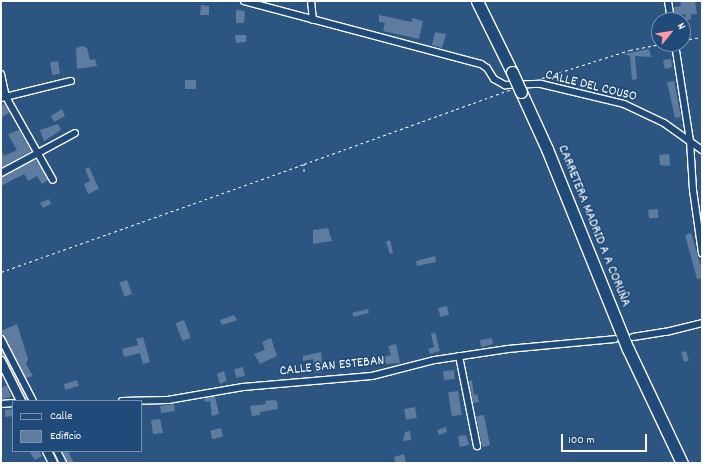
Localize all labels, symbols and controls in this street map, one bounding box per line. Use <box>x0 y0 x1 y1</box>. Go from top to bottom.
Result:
north arrow <box>651 12 691 52</box>
text: N <box>672 20 689 33</box>
street label: CALLE DEL COUSO <box>543 66 639 106</box>
street label: CARRETERA MADRID A A CORUÑA <box>554 143 634 309</box>
street label: CALLE SAN ESTEBAN <box>279 352 385 380</box>
legend <box>12 400 142 452</box>
text: Calle <box>50 408 73 425</box>
scale bar <box>563 426 649 452</box>
text: Edificio <box>50 428 81 445</box>
text: 100 m <box>568 432 595 449</box>

